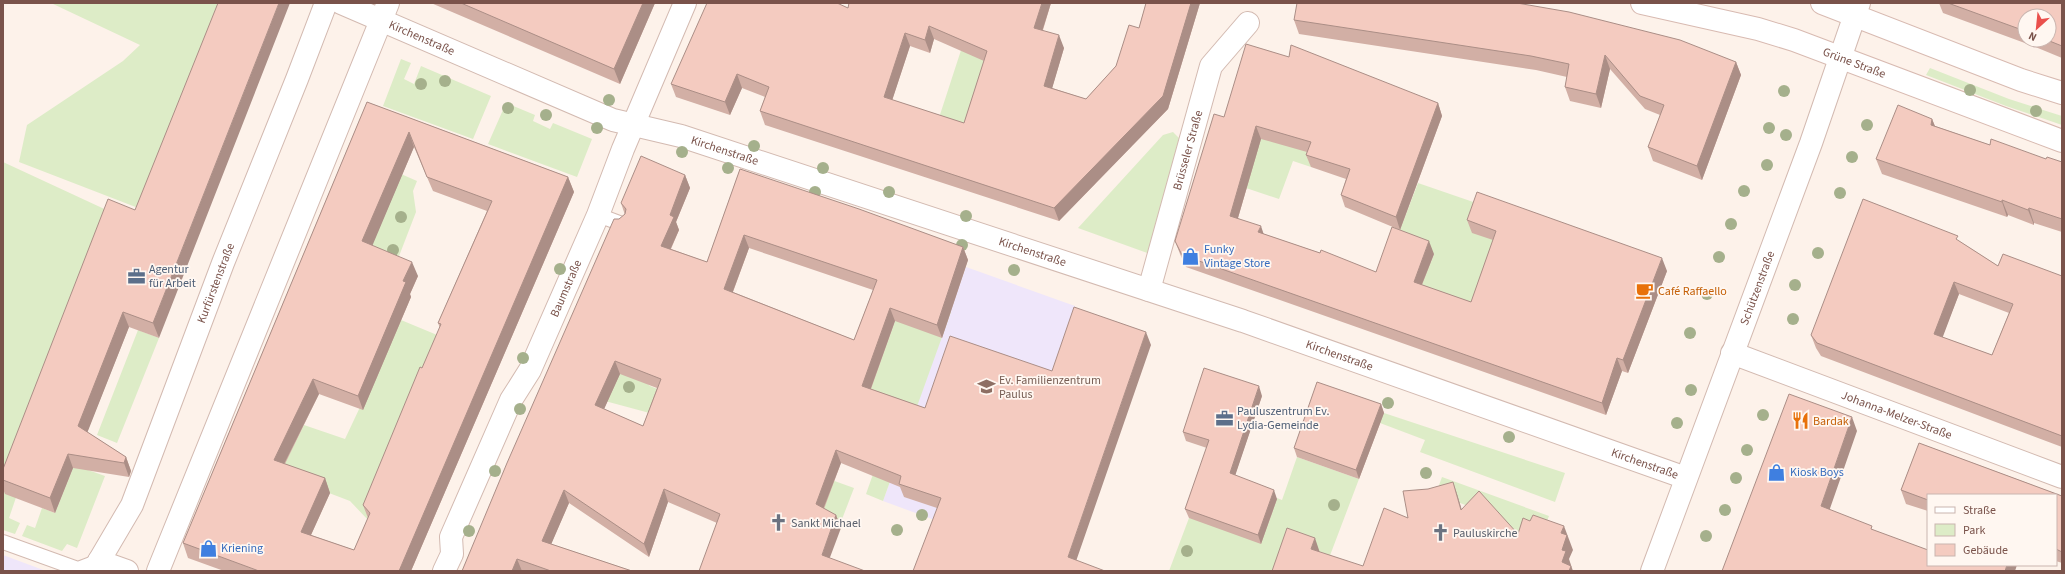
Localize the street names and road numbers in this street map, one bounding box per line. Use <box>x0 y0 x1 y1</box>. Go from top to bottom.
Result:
street label: Kirchenstraße <box>386 16 457 59</box>
street label: Grüne Straße <box>1820 43 1888 82</box>
street label: Brüsseler Straße <box>1168 108 1207 192</box>
street label: Kirchenstraße <box>689 131 761 169</box>
street label: Kirchenstraße <box>997 233 1069 271</box>
street label: Kurfürstenstraße <box>193 240 239 326</box>
street label: Schützenstraße <box>1736 248 1779 328</box>
street label: Baumstraße <box>546 257 586 320</box>
street label: Kirchenstraße <box>1304 335 1375 375</box>
street label: Johanna-Melzer-Straße <box>1839 386 1955 443</box>
street label: Kirchenstraße <box>1609 444 1681 483</box>

